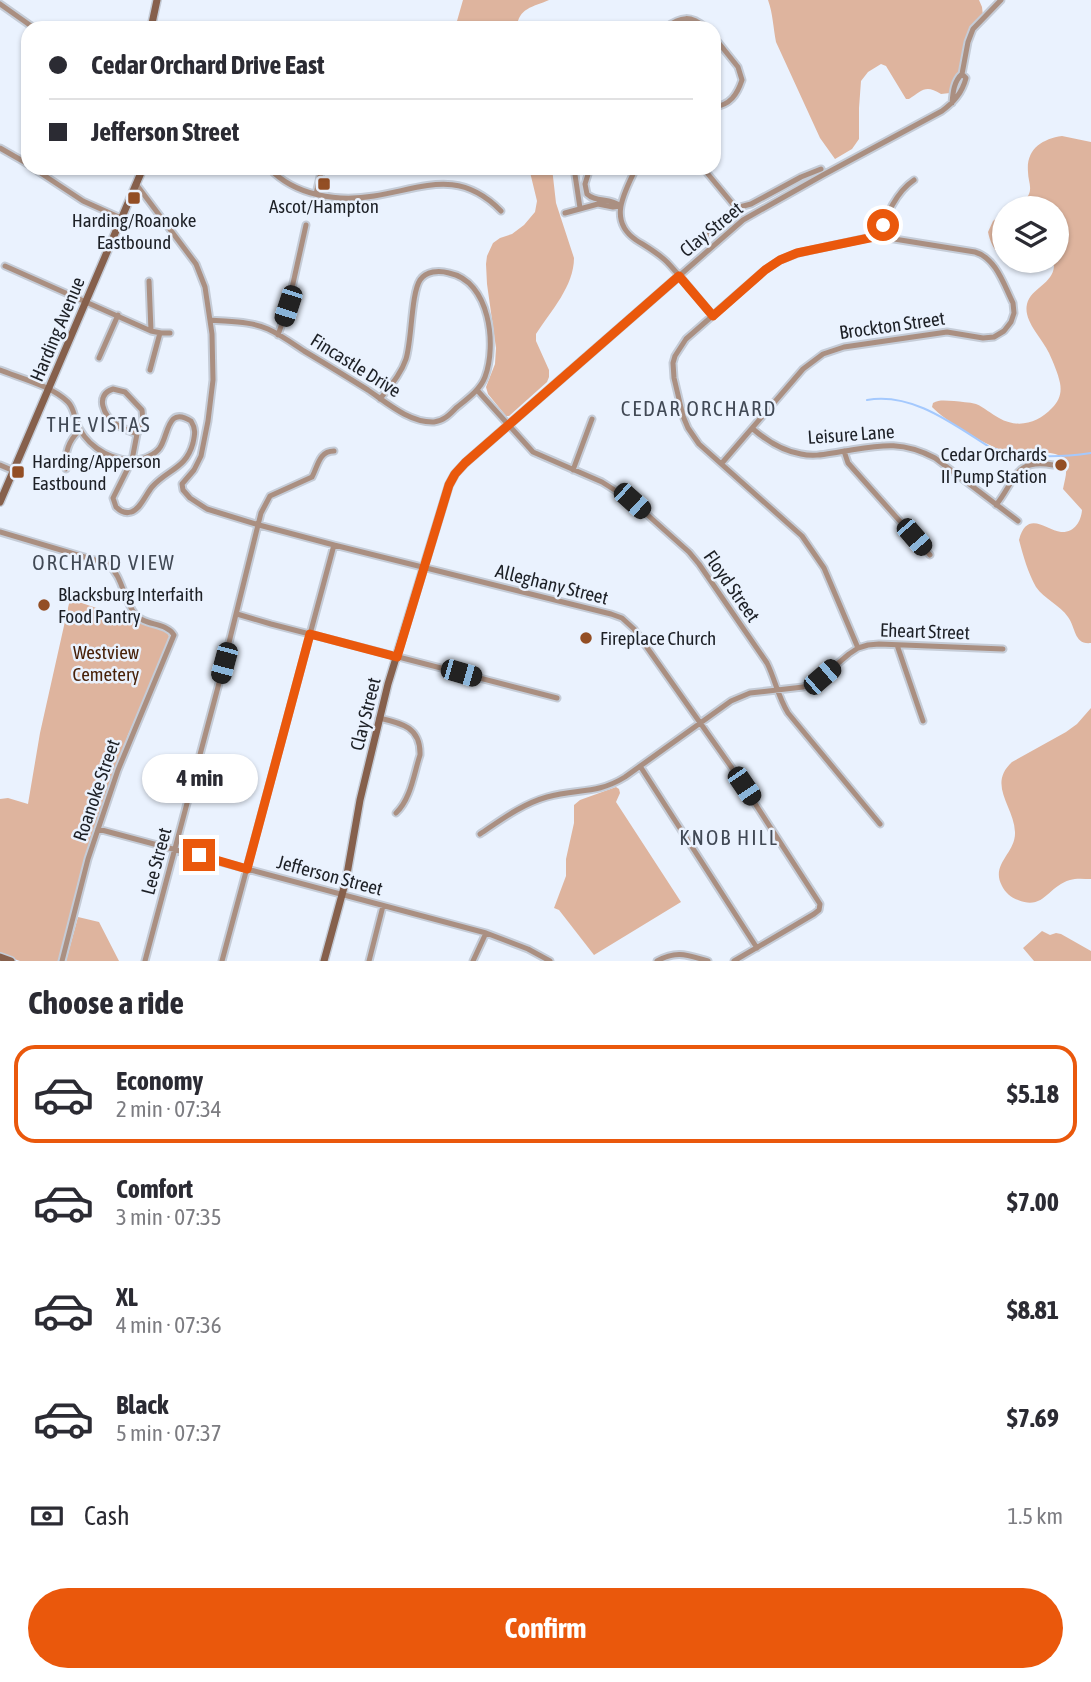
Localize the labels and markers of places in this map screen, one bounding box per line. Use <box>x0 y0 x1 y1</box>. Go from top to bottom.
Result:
marker: Ascot/Hampton <box>316 176 332 192</box>
marker: Harding/Roanoke Eastbound <box>126 190 142 206</box>
place label: Ascot/Hampton <box>269 195 379 217</box>
place label: Harding/Roanoke Eastbound <box>72 209 196 253</box>
place label: Cedar Orchards II Pump Station <box>941 443 1047 487</box>
place label: Harding/Apperson Eastbound <box>32 450 161 494</box>
marker: Cedar Orchards II Pump Station <box>1053 457 1069 473</box>
marker: Harding/Apperson Eastbound <box>10 464 26 480</box>
place label: Blacksburg Interfaith Food Pantry <box>58 583 203 627</box>
marker: Blacksburg Interfaith Food Pantry <box>36 597 52 613</box>
place label: Fireplace Church <box>600 627 716 649</box>
marker: Fireplace Church <box>578 630 594 646</box>

